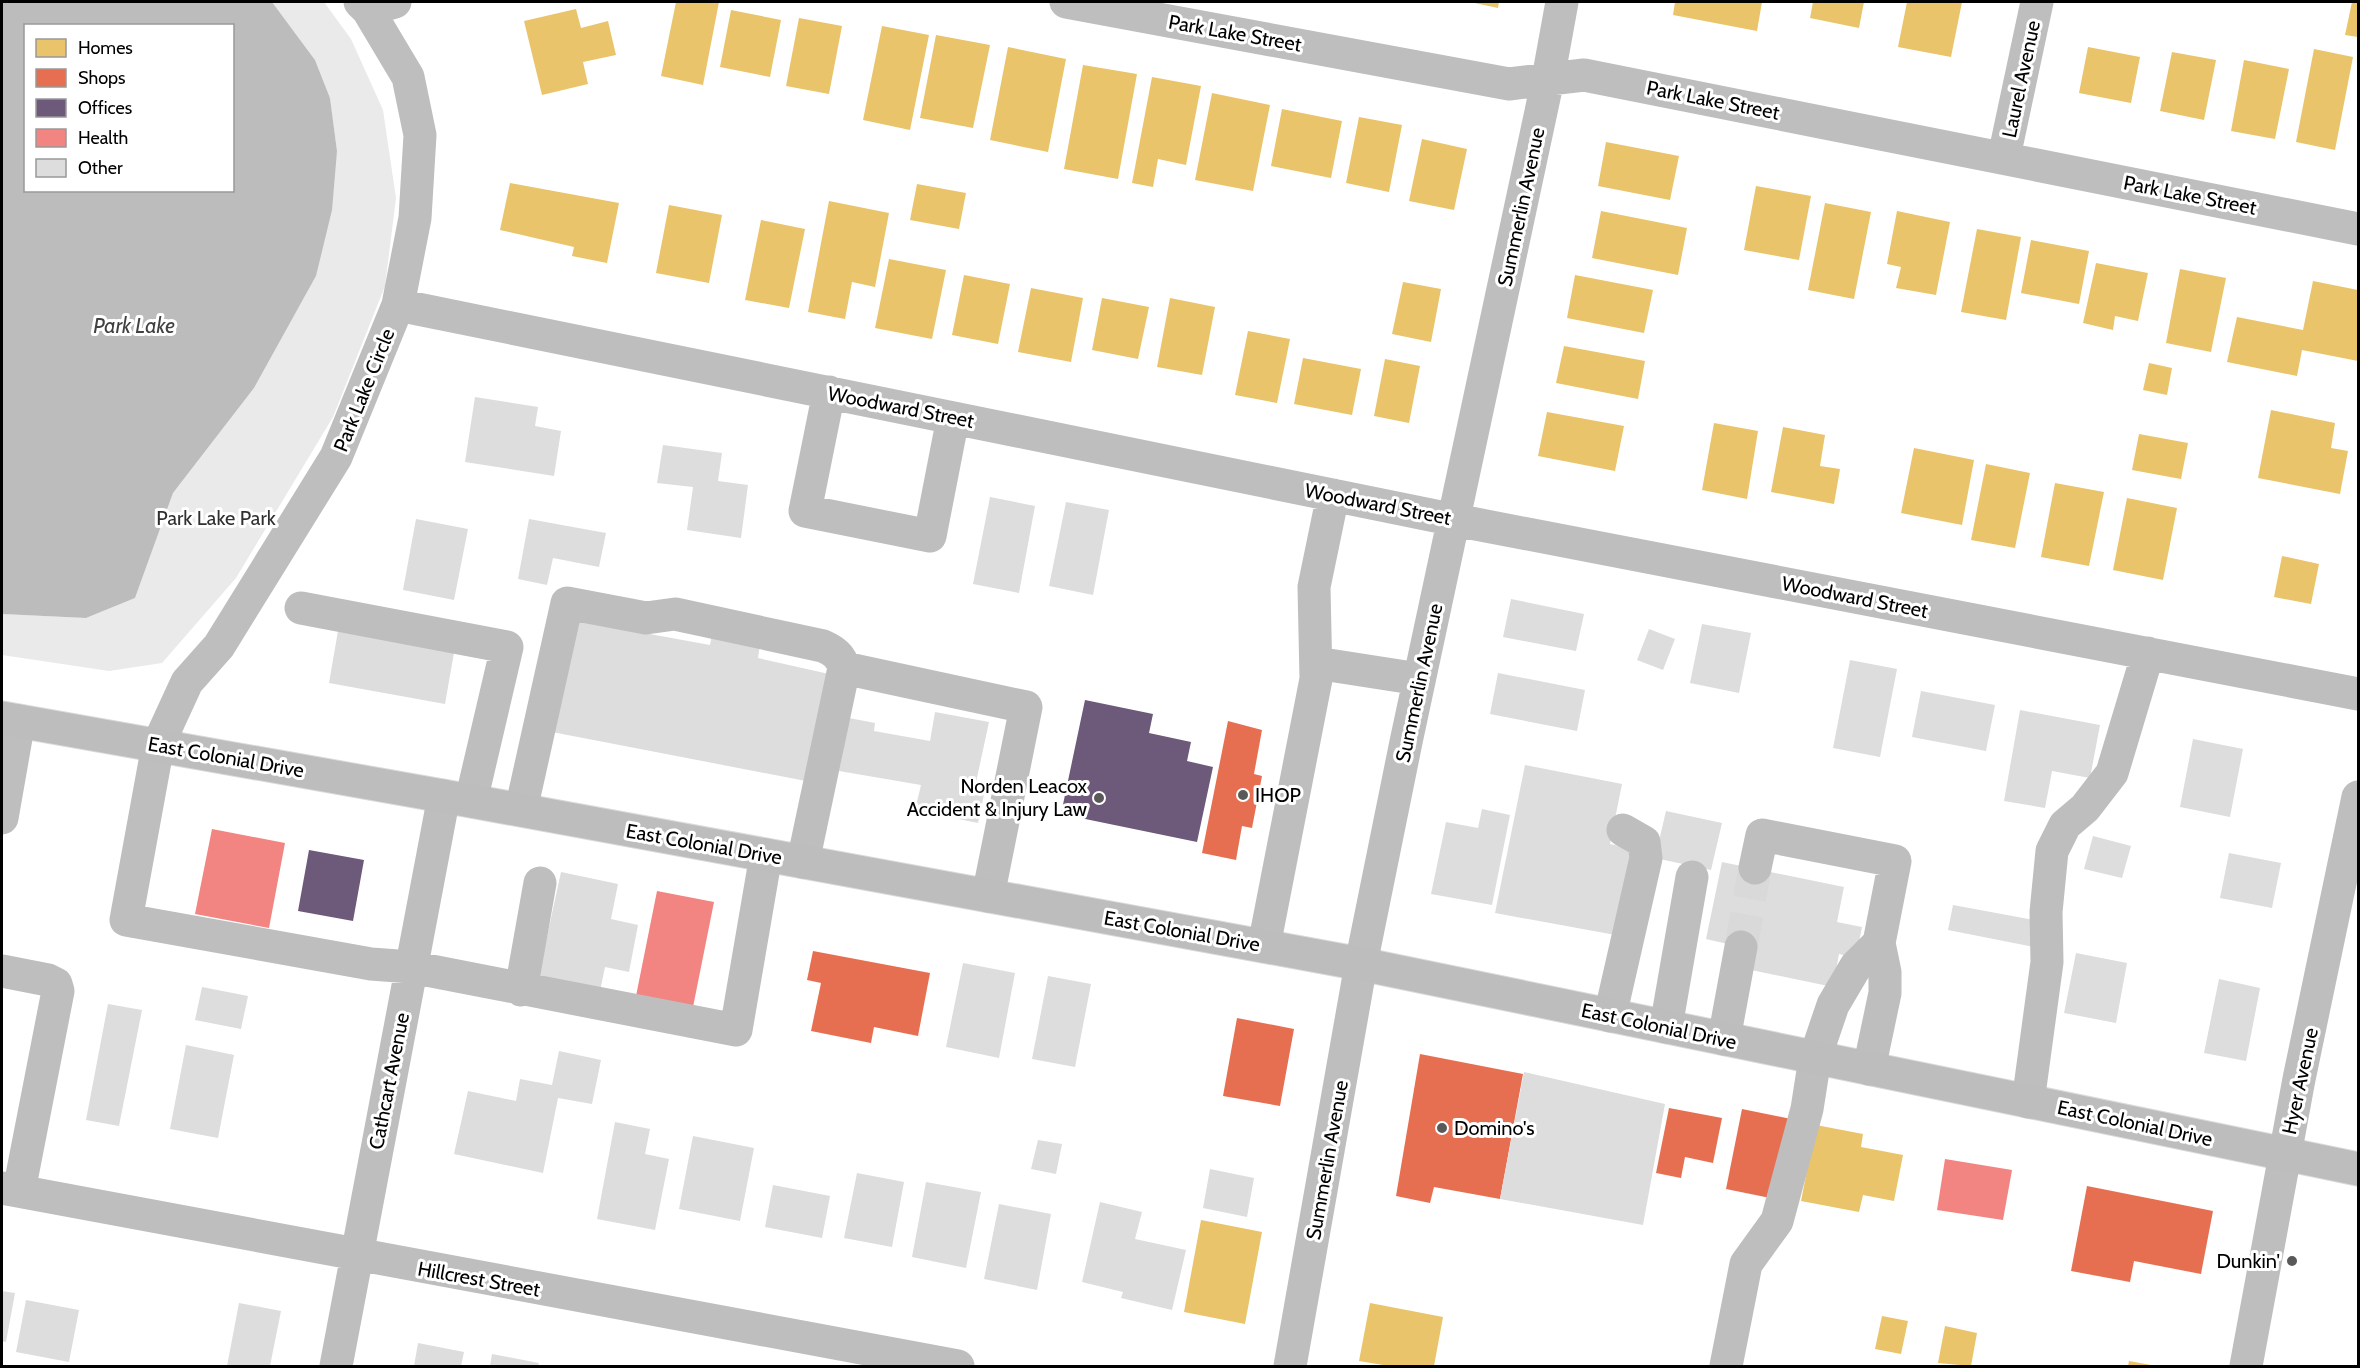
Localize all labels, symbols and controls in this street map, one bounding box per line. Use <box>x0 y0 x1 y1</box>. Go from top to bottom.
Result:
street label: Park Lake Street <box>1167 9 1304 57</box>
street label: Laurel Avenue <box>1997 18 2045 140</box>
legend <box>24 24 234 192</box>
text: Homes <box>78 37 133 59</box>
text: Shops <box>78 67 126 89</box>
street label: Park Lake Street <box>1645 75 1782 125</box>
text: Offices <box>78 97 132 119</box>
street label: Summerlin Avenue <box>1492 125 1550 289</box>
text: Health <box>78 127 128 149</box>
text: Other <box>78 157 123 179</box>
street label: Park Lake Street <box>2122 170 2259 220</box>
water label: Park Lake <box>93 313 175 338</box>
street label: Park Lake Circle <box>328 325 400 455</box>
street label: Woodward Street <box>826 381 976 433</box>
street label: Woodward Street <box>1303 478 1453 530</box>
park label: Park Lake Park <box>156 506 276 530</box>
street label: Woodward Street <box>1780 571 1930 623</box>
street label: Summerlin Avenue <box>1390 601 1448 765</box>
street label: East Colonial Drive <box>146 731 306 783</box>
place label: Norden Leacox Accident & Injury Law <box>907 774 1088 821</box>
place label: IHOP <box>1255 783 1301 807</box>
marker: IHOP <box>1236 788 1250 802</box>
marker: Norden Leacox Accident & Injury Law <box>1092 791 1106 805</box>
street label: East Colonial Drive <box>624 818 784 870</box>
street label: East Colonial Drive <box>1102 905 1262 957</box>
street label: East Colonial Drive <box>1579 998 1739 1054</box>
street label: Cathcart Avenue <box>364 1011 414 1151</box>
street label: Hyer Avenue <box>2277 1026 2323 1136</box>
street label: Summerlin Avenue <box>1301 1078 1353 1242</box>
street label: East Colonial Drive <box>2055 1095 2215 1151</box>
place label: Domino's <box>1454 1116 1534 1140</box>
marker: Domino's <box>1435 1121 1449 1135</box>
place label: Dunkin' <box>2216 1249 2280 1273</box>
marker: Dunkin' <box>2285 1254 2299 1268</box>
street label: Hillcrest Street <box>416 1256 542 1302</box>

